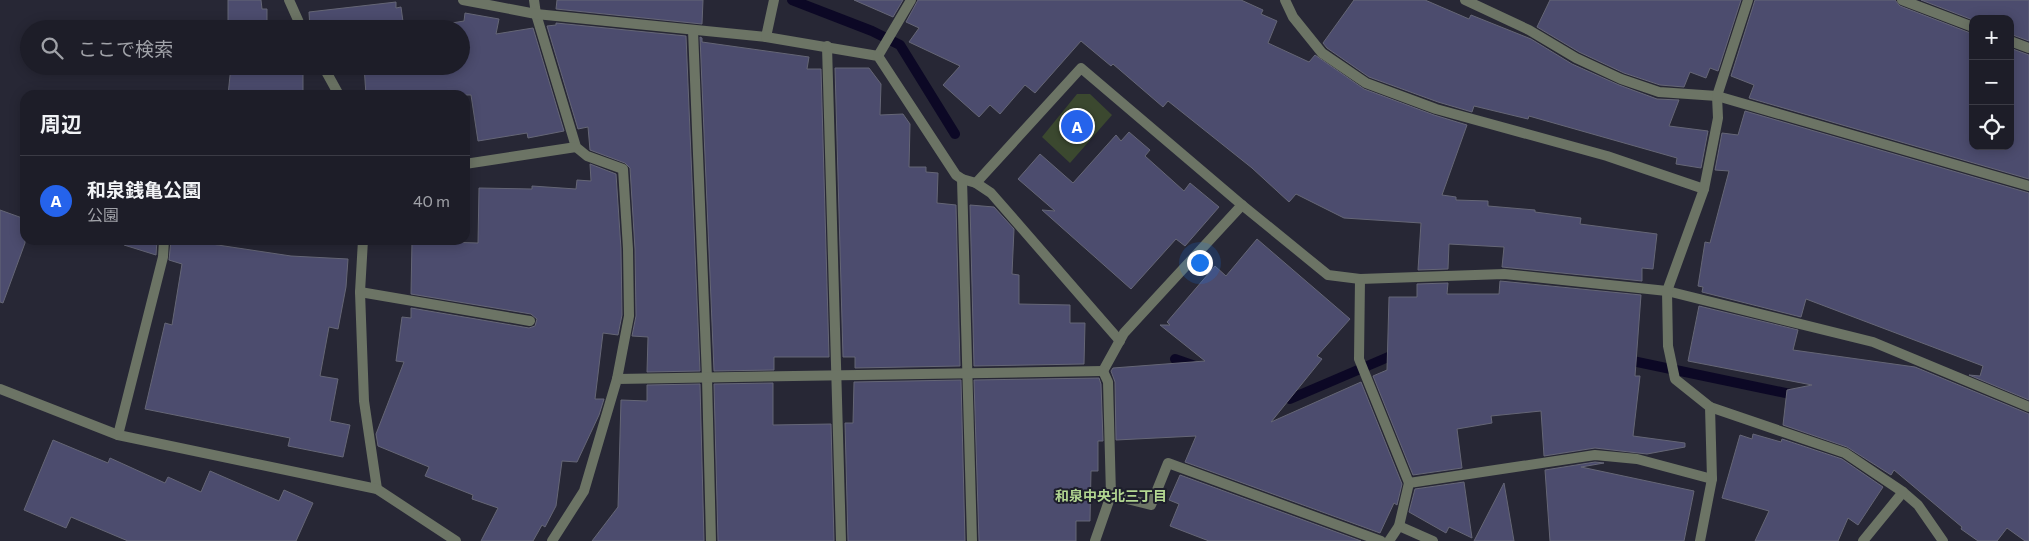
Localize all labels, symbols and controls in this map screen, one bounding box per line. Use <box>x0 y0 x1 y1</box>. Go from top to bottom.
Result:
map controls <box>1969 15 2014 150</box>
button: + <box>1969 15 2014 60</box>
search box <box>20 20 470 75</box>
icon: search <box>38 34 66 62</box>
text: ここで検索 <box>78 37 173 60</box>
button: − <box>1969 60 2014 105</box>
button: locate <box>1969 105 2014 150</box>
pin: A <box>1061 107 1093 145</box>
text: 周辺 <box>40 111 82 136</box>
text: 和泉銭亀公園 <box>87 178 201 201</box>
text: A <box>50 191 62 210</box>
text: 40 m <box>413 191 450 210</box>
text: 公園 <box>87 205 119 224</box>
your location <box>1187 250 1213 276</box>
district label: 和泉中央北三丁目 <box>1055 487 1167 504</box>

